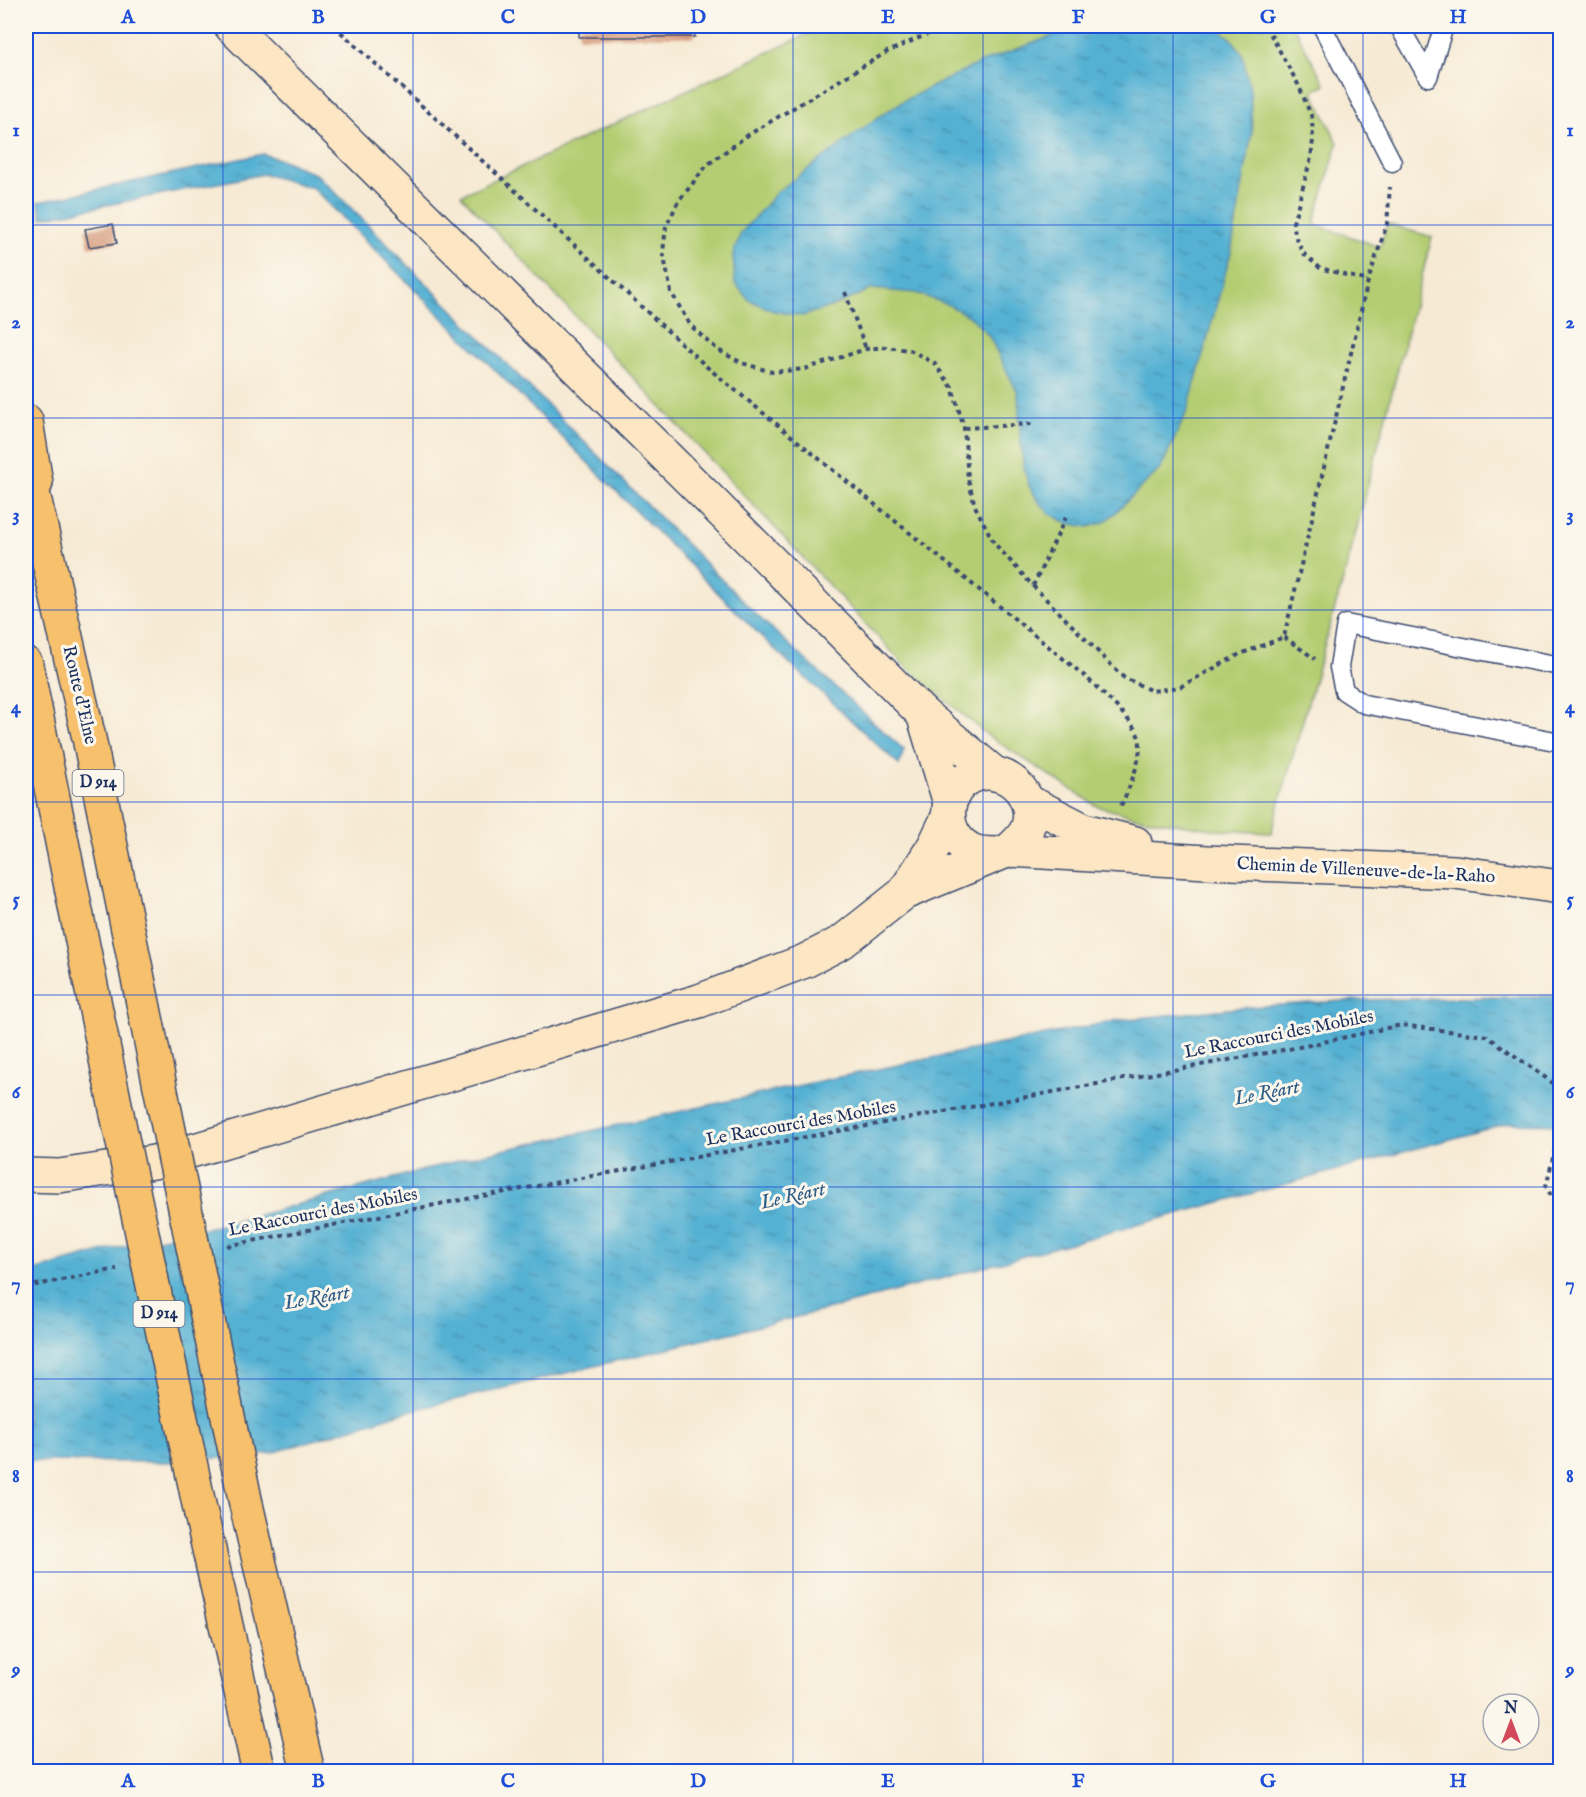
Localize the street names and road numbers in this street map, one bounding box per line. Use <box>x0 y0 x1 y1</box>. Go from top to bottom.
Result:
street label: Route d'Elne <box>56 643 102 747</box>
road number: D 914 <box>72 770 124 796</box>
street label: Chemin de Villeneuve-de-la-Raho <box>1236 853 1496 889</box>
street label: Le Raccourci des Mobiles <box>1182 1005 1376 1065</box>
street label: Le Raccourci des Mobiles <box>704 1096 898 1152</box>
street label: Le Raccourci des Mobiles <box>226 1183 420 1243</box>
road number: D 914 <box>134 1301 184 1327</box>

